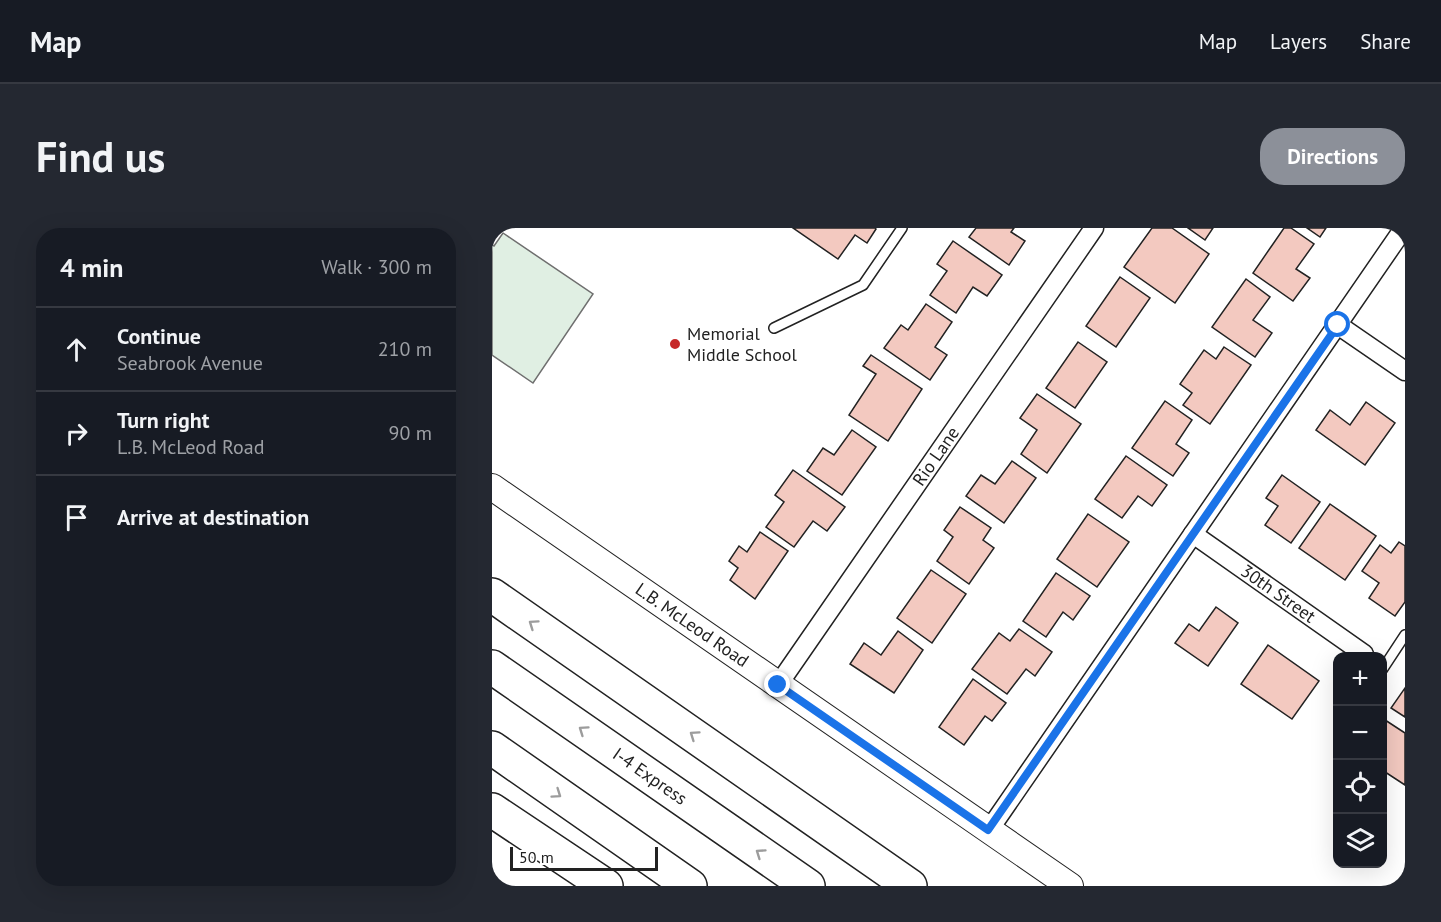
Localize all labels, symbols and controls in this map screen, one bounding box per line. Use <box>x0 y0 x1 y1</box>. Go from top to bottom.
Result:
text: Map <box>30 23 81 60</box>
text: Map <box>1199 28 1237 55</box>
text: Layers <box>1270 28 1327 55</box>
text: Share <box>1360 28 1411 55</box>
button: Directions <box>1260 128 1405 185</box>
text: Find us <box>36 129 165 184</box>
text: 4 min <box>60 251 123 284</box>
text: Walk · 300 m <box>321 254 432 280</box>
route start <box>1324 311 1350 337</box>
text: Continue <box>117 322 201 350</box>
place label: Memorial Middle School <box>687 322 797 366</box>
icon: ahead <box>60 333 93 366</box>
text: 210 m <box>378 336 432 362</box>
marker: Memorial Middle School <box>668 337 682 351</box>
text: Seabrook Avenue <box>117 350 263 376</box>
text: Turn right <box>117 406 209 434</box>
icon: right <box>60 417 93 450</box>
text: 90 m <box>389 420 432 446</box>
street label: Rio Lane <box>907 422 964 490</box>
text: L.B. McLeod Road <box>117 434 264 460</box>
icon: arrive <box>60 501 93 534</box>
text: Arrive at destination <box>117 503 309 531</box>
street label: 30th Street <box>1236 559 1320 628</box>
street label: L.B. McLeod Road <box>631 577 753 672</box>
one-way arrow <box>529 620 540 631</box>
map controls <box>1333 652 1387 868</box>
button: + <box>1333 652 1387 706</box>
route end <box>764 671 790 697</box>
button: − <box>1333 706 1387 760</box>
one-way arrow <box>578 726 589 737</box>
one-way arrow <box>689 731 700 742</box>
street label: I-4 Express <box>608 742 692 810</box>
button: locate <box>1333 760 1387 814</box>
one-way arrow <box>551 787 562 798</box>
button: layers <box>1333 814 1387 868</box>
scale bar <box>510 844 658 872</box>
text: 50 m <box>519 847 554 867</box>
one-way arrow <box>756 849 767 860</box>

